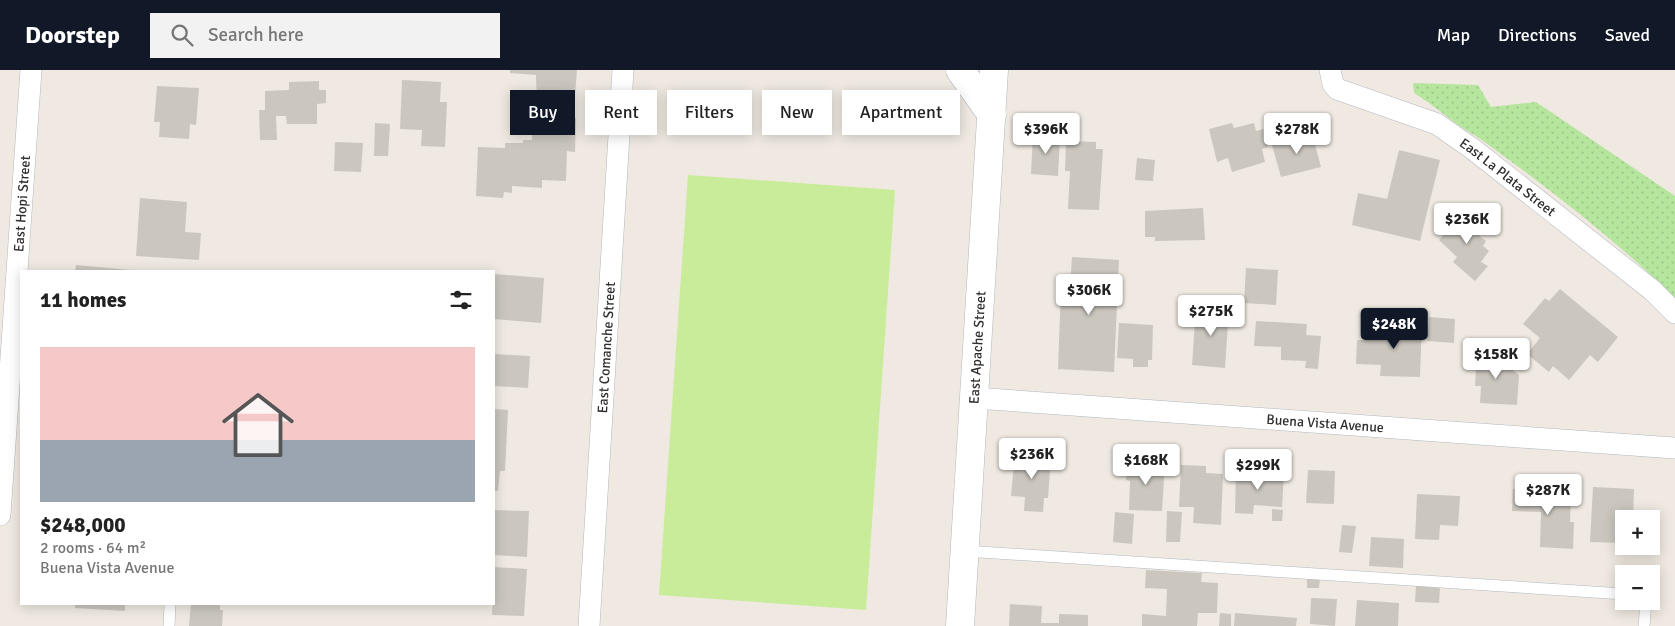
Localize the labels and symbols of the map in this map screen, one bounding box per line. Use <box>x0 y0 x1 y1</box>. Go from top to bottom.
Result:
pin: $396K <box>1011 112 1081 155</box>
pin: $278K <box>1262 112 1332 155</box>
street label: East La Plata Street <box>1456 135 1559 220</box>
street label: East Hopi Street <box>10 155 34 253</box>
pin: $236K <box>1432 202 1502 245</box>
pin: $306K <box>1054 274 1124 316</box>
street label: East Comanche Street <box>594 281 619 414</box>
street label: East Apache Street <box>966 291 989 404</box>
pin: $275K <box>1176 294 1246 337</box>
pin: $248K <box>1359 308 1429 350</box>
pin: $158K <box>1461 338 1531 380</box>
street label: Buena Vista Avenue <box>1266 411 1384 436</box>
pin: $236K <box>997 438 1067 480</box>
pin: $168K <box>1111 444 1181 486</box>
pin: $299K <box>1223 448 1293 491</box>
pin: $287K <box>1513 474 1583 516</box>

